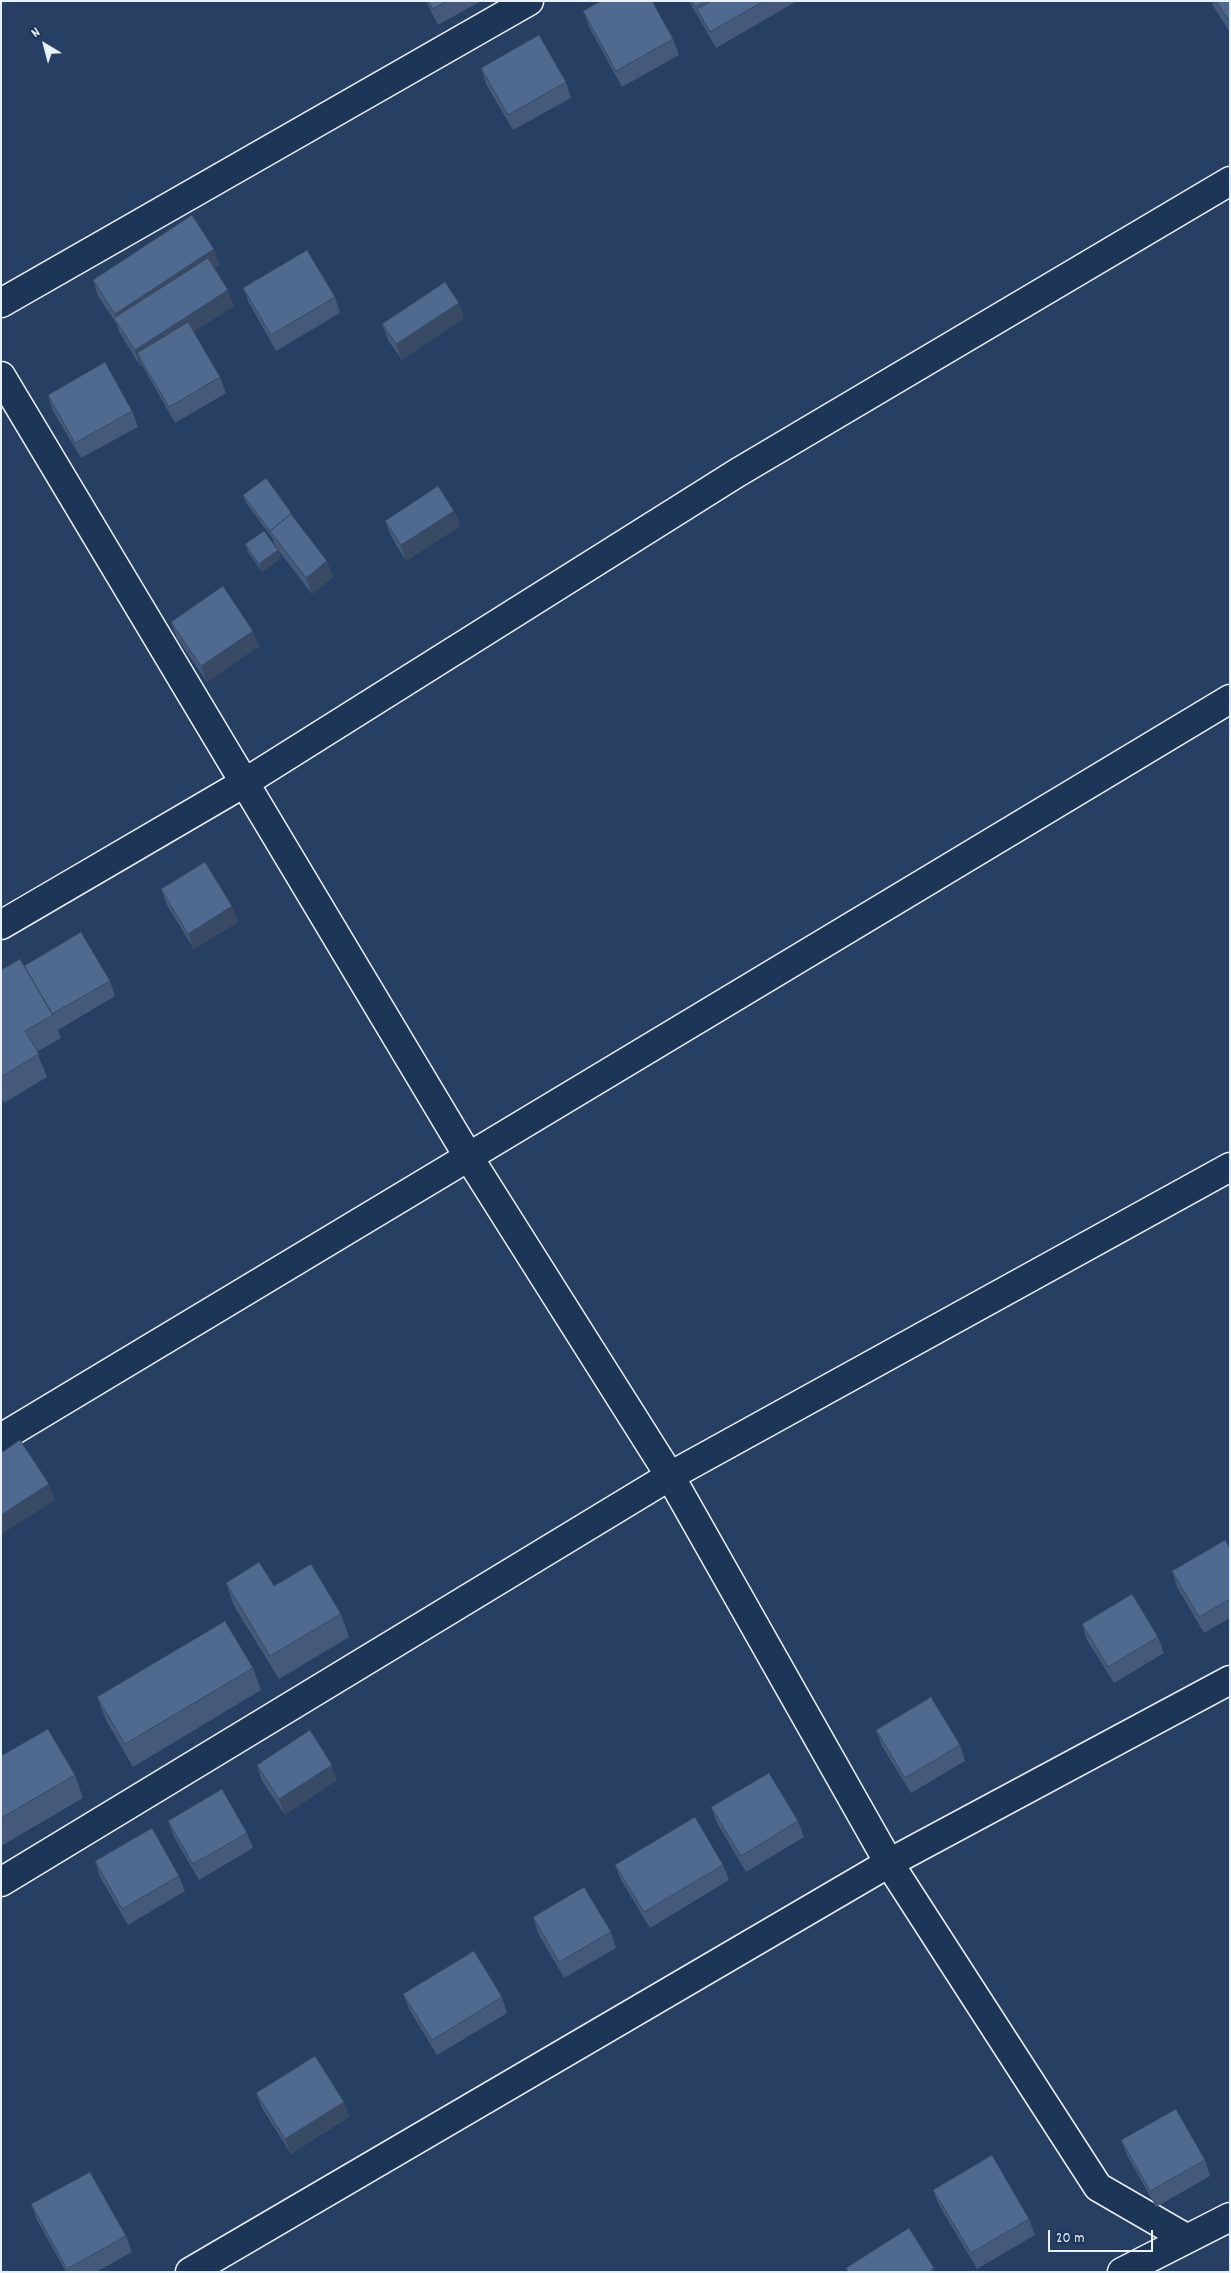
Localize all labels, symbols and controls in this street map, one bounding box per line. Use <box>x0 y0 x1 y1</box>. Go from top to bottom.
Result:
north arrow <box>20 20 70 70</box>
text: N <box>27 23 45 43</box>
scale bar <box>1051 2220 1156 2252</box>
text: 20 m <box>1056 2228 1084 2250</box>

